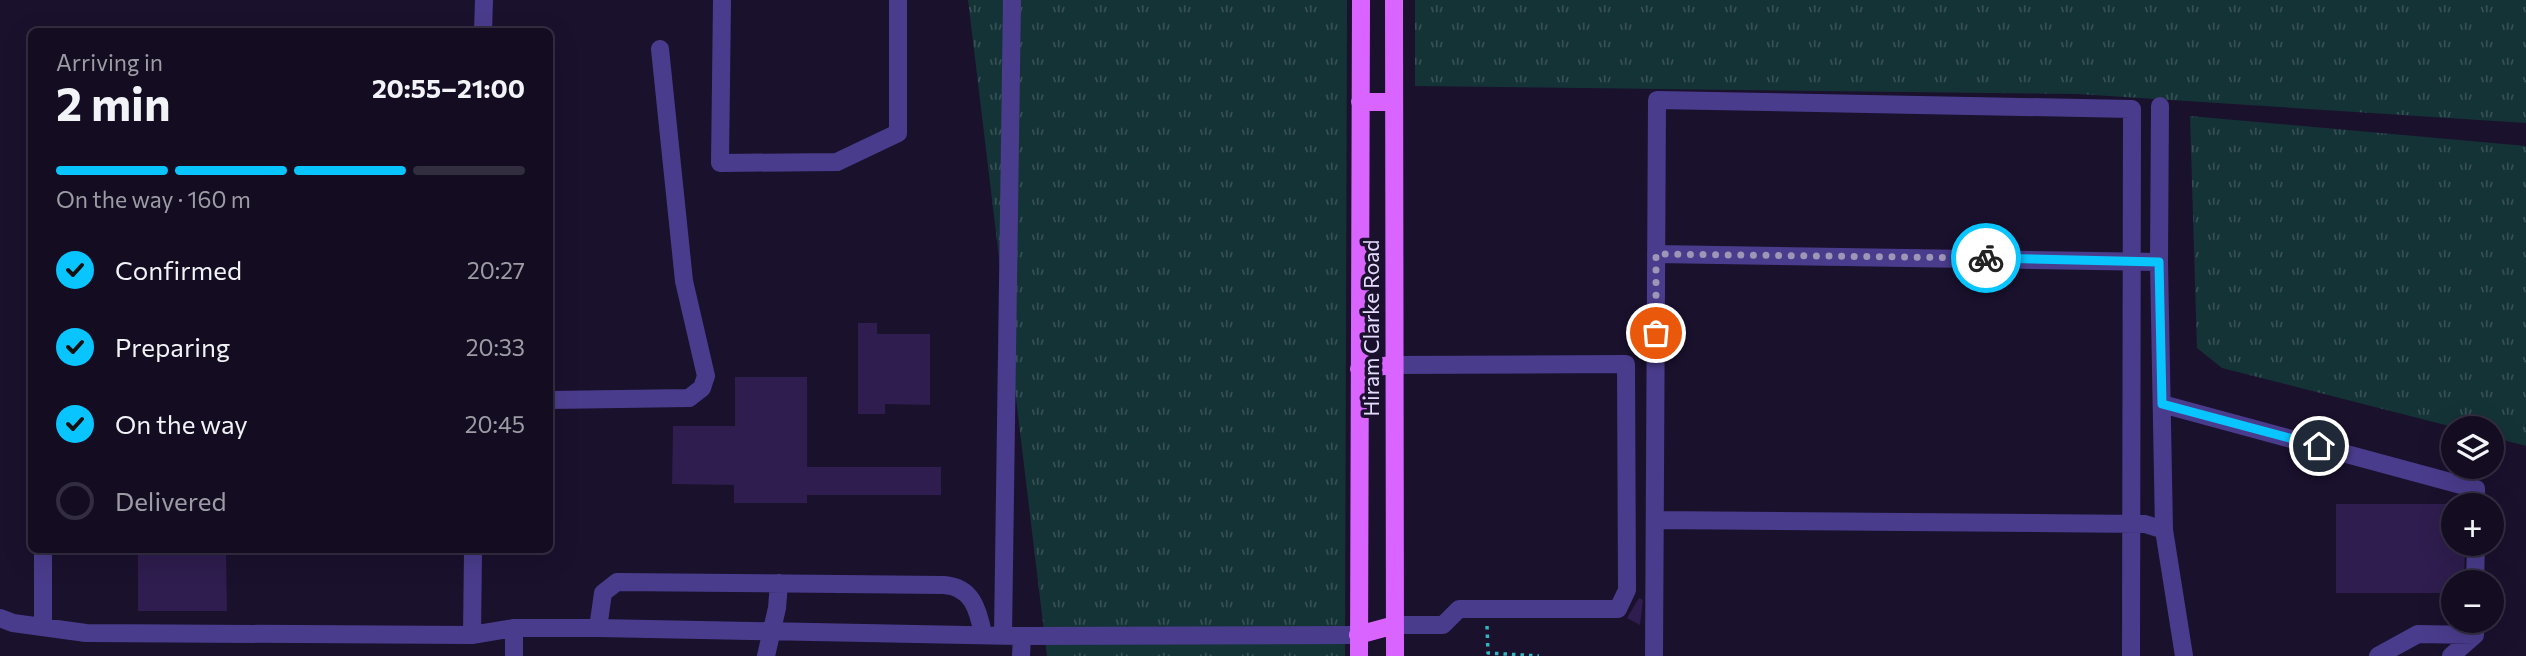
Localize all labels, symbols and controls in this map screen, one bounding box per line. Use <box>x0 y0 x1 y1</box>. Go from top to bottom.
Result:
text: Arriving in <box>56 48 163 76</box>
text: 20:55–21:00 <box>372 72 525 103</box>
text: 2 min <box>56 74 171 130</box>
text: On the way · 160 m <box>56 185 251 213</box>
courier <box>1951 223 2021 293</box>
icon: bike <box>1967 239 2005 277</box>
street label: Hiram Clarke Road <box>1358 240 1383 416</box>
icon: check <box>56 251 94 289</box>
text: Confirmed <box>115 254 242 285</box>
text: 20:27 <box>467 256 525 284</box>
pin <box>1626 303 1686 363</box>
icon: bag <box>1637 314 1675 352</box>
icon: check <box>56 328 94 366</box>
text: Preparing <box>115 331 230 362</box>
text: 20:33 <box>466 333 525 361</box>
icon: check <box>56 405 94 443</box>
text: On the way <box>115 408 248 439</box>
text: 20:45 <box>465 410 525 438</box>
pin <box>2289 416 2349 476</box>
map controls <box>2441 416 2504 633</box>
button: layers <box>2441 416 2504 479</box>
icon: home <box>2300 427 2338 465</box>
text: Delivered <box>115 485 226 516</box>
button: + <box>2441 493 2504 556</box>
button: − <box>2441 570 2504 633</box>

